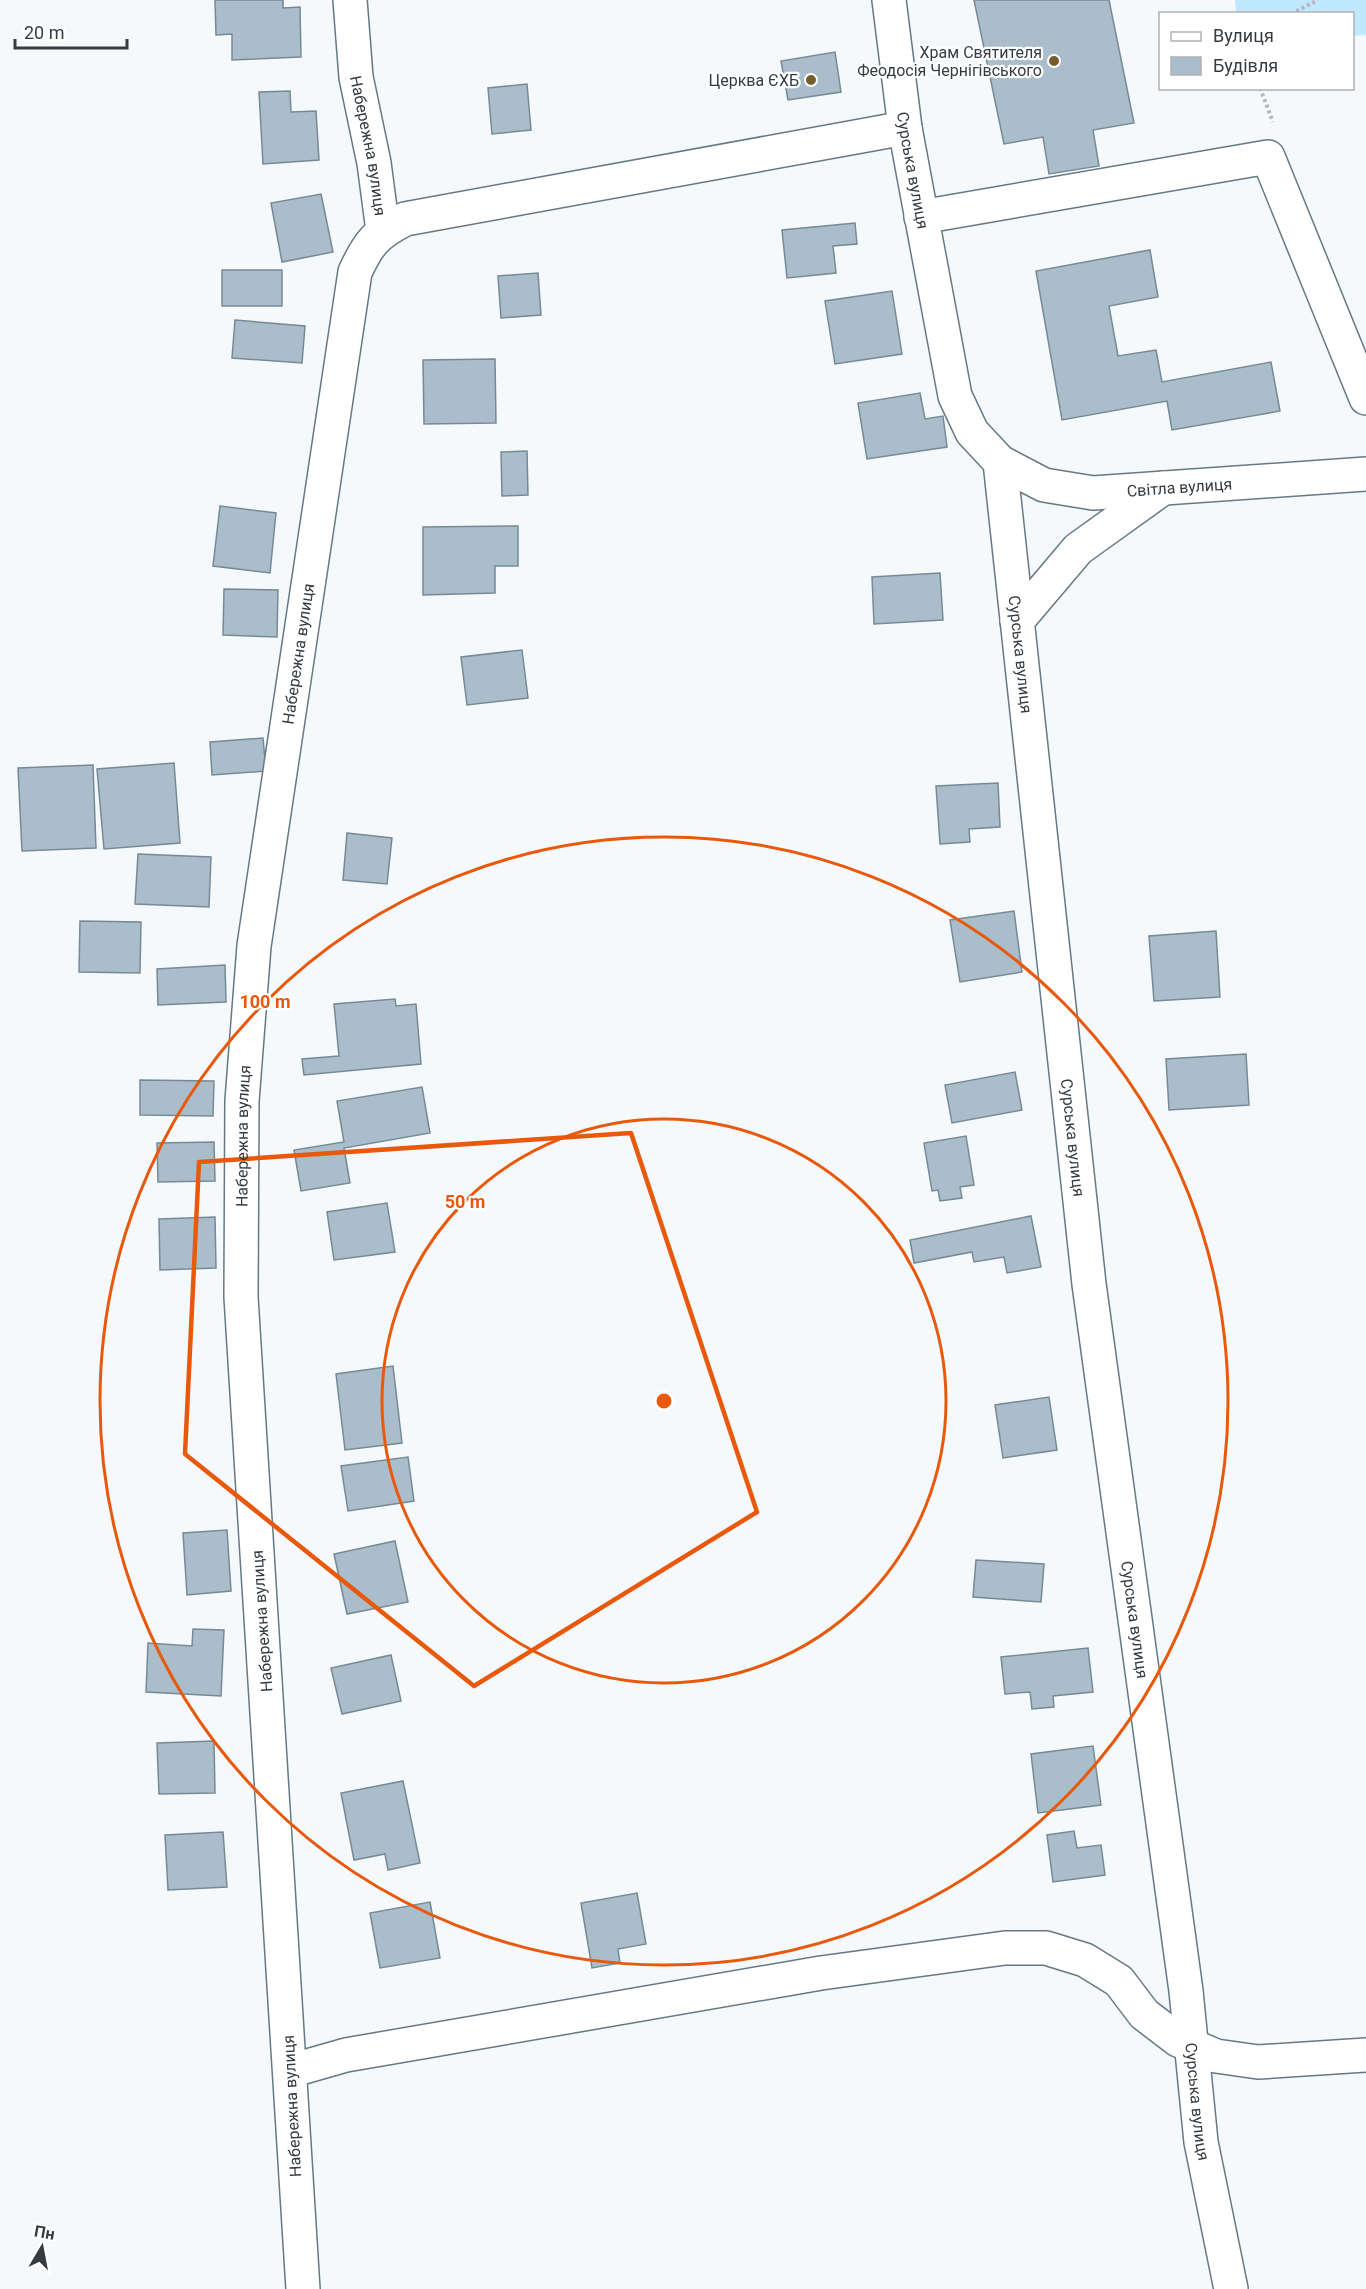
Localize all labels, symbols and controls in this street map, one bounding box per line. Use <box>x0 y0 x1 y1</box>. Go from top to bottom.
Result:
scale bar <box>15 12 128 50</box>
legend <box>1159 12 1354 90</box>
text: 20 m <box>24 22 64 43</box>
text: Вулиця <box>1213 25 1274 46</box>
place label: Храм Святителя Феодосія Чернігівського <box>857 43 1042 80</box>
marker: Храм Святителя Феодосія Чернігівського <box>1047 54 1061 68</box>
text: Будівля <box>1213 55 1278 76</box>
place label: Церква ЄХБ <box>708 71 799 90</box>
marker: Церква ЄХБ <box>804 73 818 87</box>
street label: Набережна вулиця <box>346 74 390 217</box>
street label: Сурська вулиця <box>894 111 933 230</box>
street label: Світла вулиця <box>1126 474 1233 500</box>
street label: Набережна вулиця <box>278 582 318 725</box>
street label: Сурська вулиця <box>1005 594 1037 714</box>
text: 100 m <box>239 991 291 1012</box>
street label: Набережна вулиця <box>232 1064 254 1207</box>
street label: Сурська вулиця <box>1057 1078 1089 1198</box>
text: 50 m <box>445 1191 485 1212</box>
centre of rings <box>654 1391 674 1411</box>
street label: Набережна вулиця <box>248 1549 276 1693</box>
street label: Сурська вулиця <box>1118 1560 1153 1680</box>
street label: Набережна вулиця <box>279 2034 305 2178</box>
street label: Сурська вулиця <box>1182 2042 1214 2162</box>
north arrow <box>12 2217 72 2277</box>
text: Пн <box>33 2222 56 2244</box>

